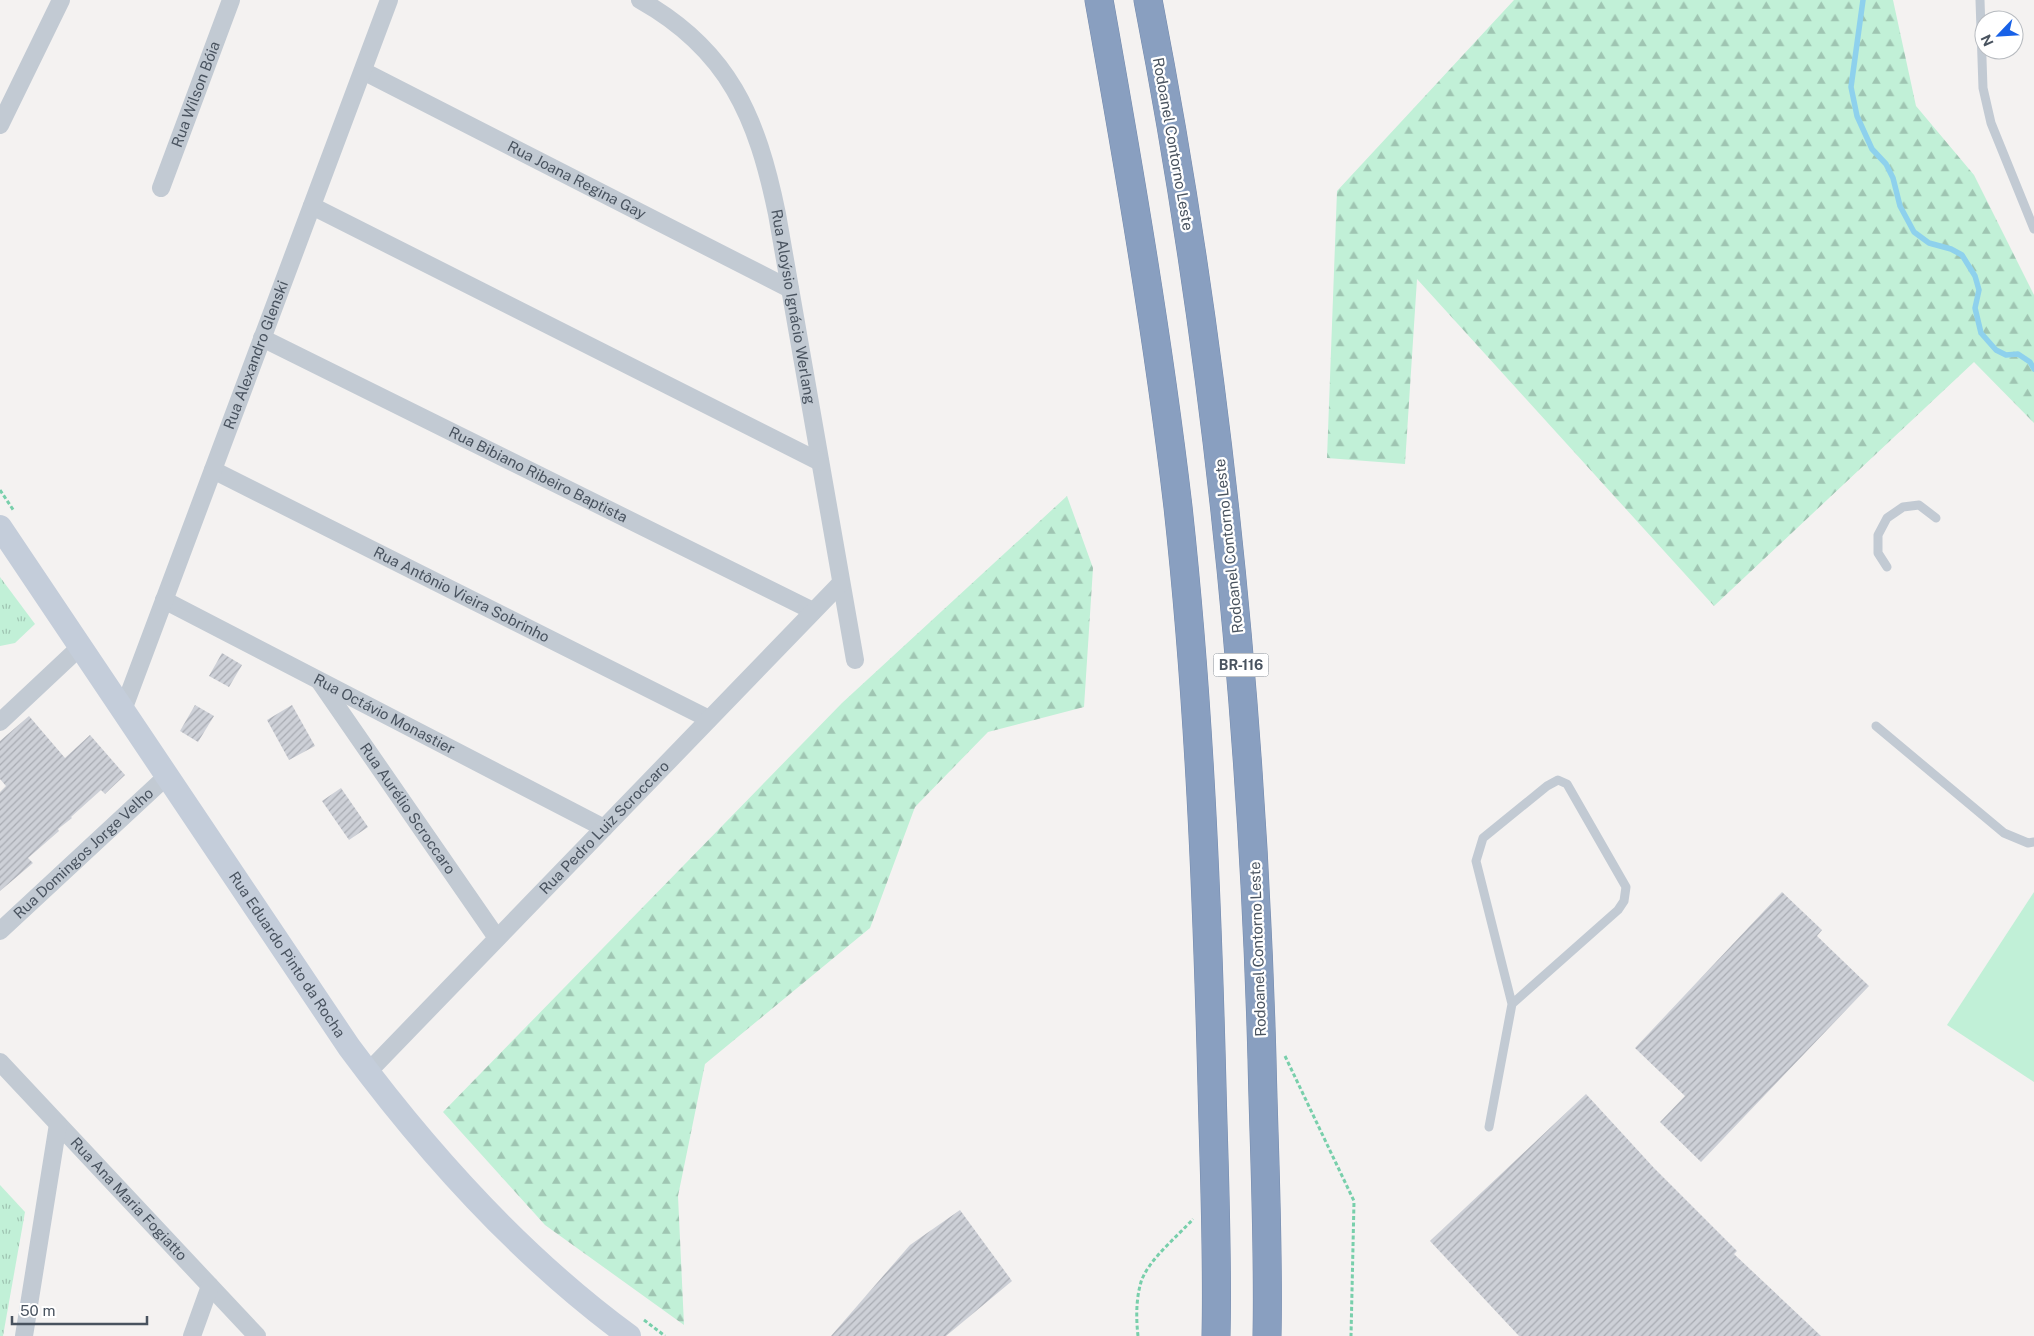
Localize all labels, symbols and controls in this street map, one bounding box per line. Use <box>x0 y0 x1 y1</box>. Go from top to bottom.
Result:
north arrow <box>1974 10 2024 60</box>
text: N <box>1978 32 1997 49</box>
street label: Rua Wilson Bóia <box>168 39 223 149</box>
street label: Rodoanel Contorno Leste <box>1150 56 1197 232</box>
street label: Rua Joana Regina Gay <box>505 137 649 222</box>
street label: Rua Aloýsio Ignácio Werlang <box>768 208 819 406</box>
street label: Rua Alexandro Glenski <box>220 278 291 432</box>
street label: Rua Bibiano Ribeiro Baptista <box>446 423 630 526</box>
street label: Rodoanel Contorno Leste <box>1211 458 1246 634</box>
street label: Rua Antônio Vieira Sobrinho <box>371 543 552 646</box>
road number: BR-116 <box>1214 654 1268 676</box>
street label: Rua Octávio Monastier <box>311 670 458 757</box>
street label: Rua Aurélio Scroccaro <box>357 740 459 877</box>
street label: Rua Pedro Luiz Scroccaro <box>536 757 672 897</box>
street label: Rua Domingos Jorge Velho <box>10 784 156 922</box>
street label: Rodoanel Contorno Leste <box>1246 861 1269 1037</box>
street label: Rua Eduardo Pinto da Rocha <box>226 868 349 1041</box>
street label: Rua Ana Maria Fogiatto <box>67 1134 191 1264</box>
scale bar <box>12 1294 148 1326</box>
text: 50 m <box>20 1302 55 1319</box>

